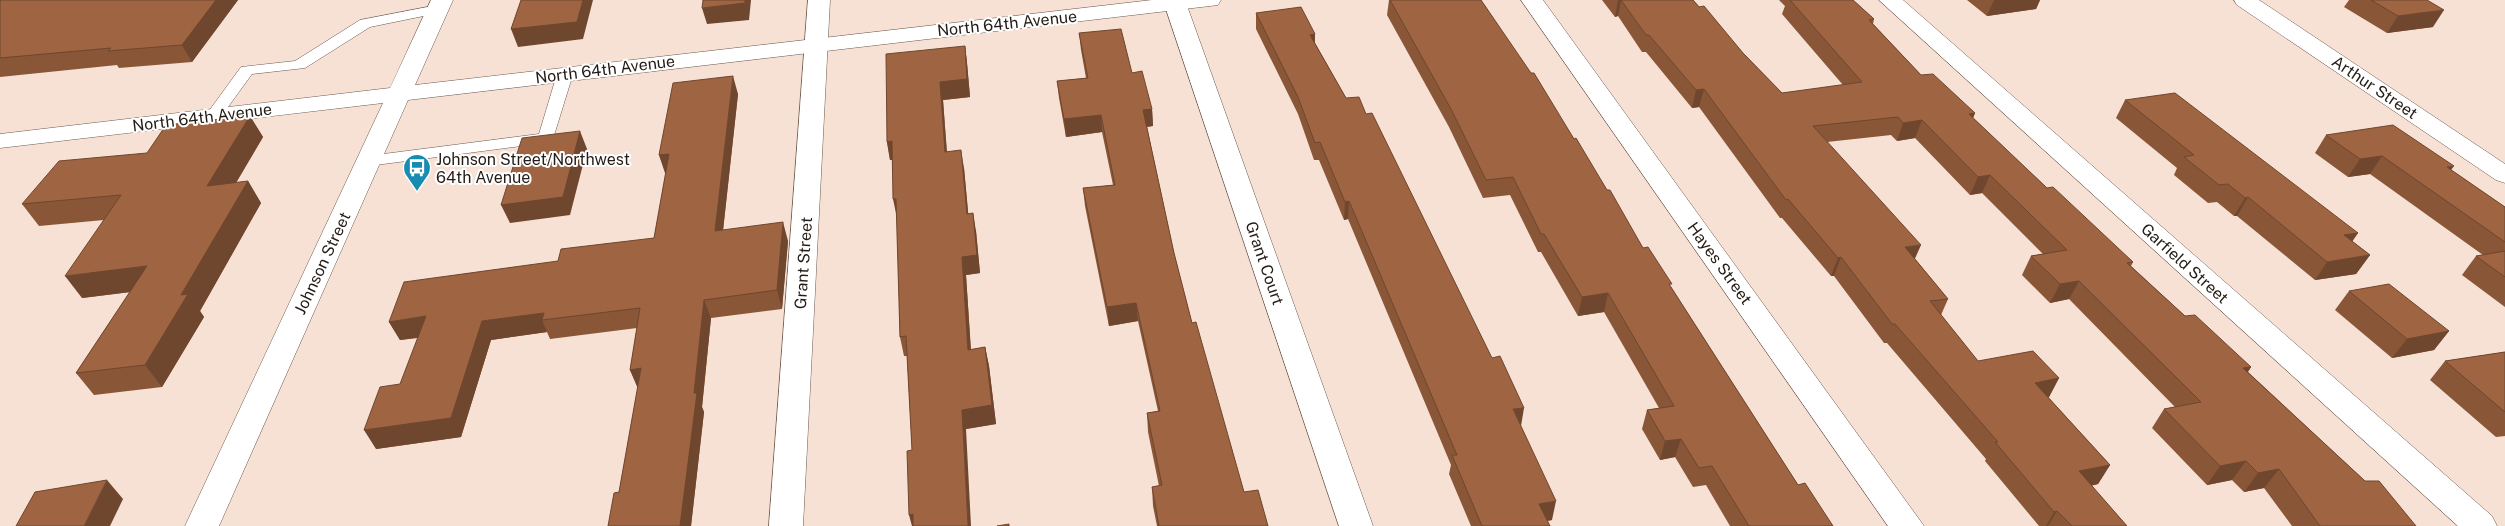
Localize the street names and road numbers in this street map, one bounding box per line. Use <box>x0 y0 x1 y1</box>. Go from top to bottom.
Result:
street label: North 64th Avenue <box>936 7 1078 40</box>
street label: North 64th Avenue <box>534 51 676 87</box>
street label: Arthur Street <box>2328 52 2421 123</box>
street label: North 64th Avenue <box>131 99 273 135</box>
street label: Johnson Street <box>290 209 354 317</box>
street label: Grant Street <box>791 216 816 310</box>
street label: Grant Court <box>1241 219 1288 307</box>
street label: Hayes Street <box>1683 219 1756 308</box>
street label: Garfield Street <box>2137 219 2232 307</box>

